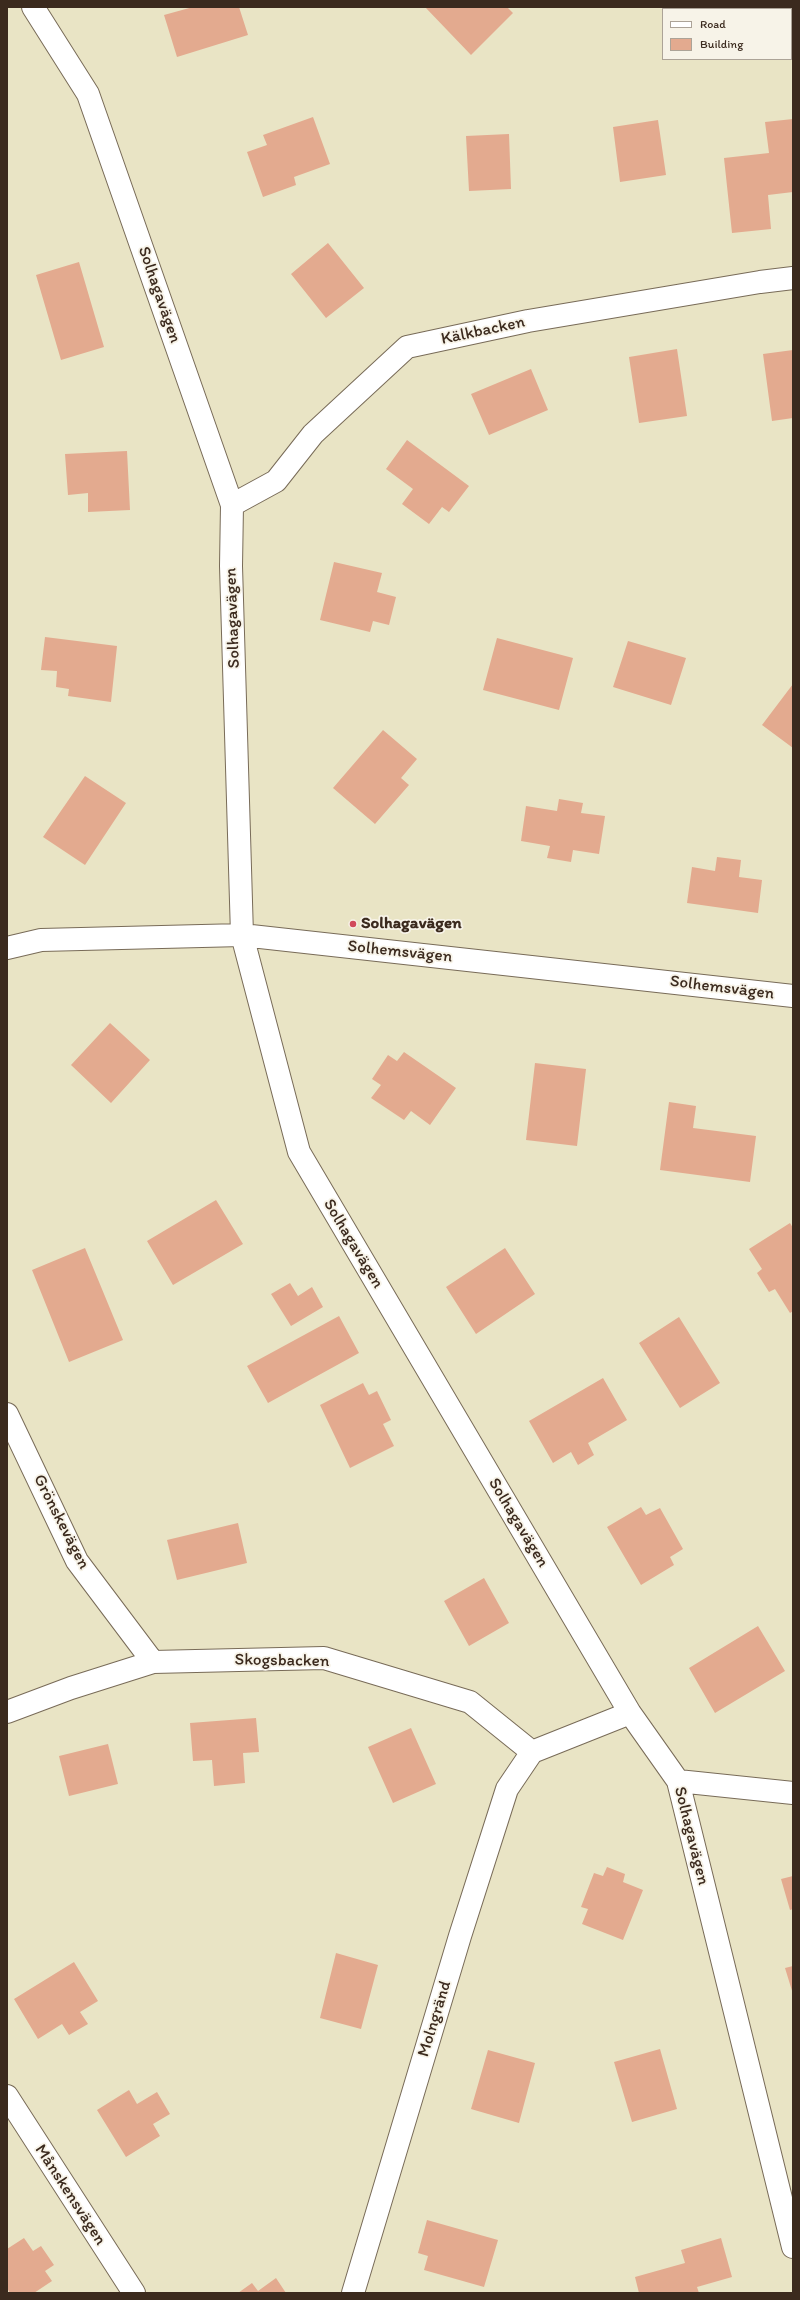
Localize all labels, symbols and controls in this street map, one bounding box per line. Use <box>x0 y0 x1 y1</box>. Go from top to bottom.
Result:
legend <box>662 8 792 60</box>
text: Road <box>700 17 726 31</box>
text: Building <box>700 37 743 51</box>
street label: Solhagavägen <box>133 244 185 346</box>
street label: Kälkbacken <box>439 312 527 350</box>
street label: Solhagavägen <box>221 567 245 669</box>
place label: Solhagavägen <box>361 914 462 934</box>
marker: Solhagavägen <box>348 919 358 929</box>
street label: Solhemsvägen <box>347 936 453 968</box>
street label: Solhemsvägen <box>669 971 775 1005</box>
street label: Solhagavägen <box>318 1196 388 1292</box>
street label: Grönskevägen <box>28 1471 94 1573</box>
street label: Solhagavägen <box>483 1475 553 1571</box>
street label: Skogsbacken <box>234 1650 330 1672</box>
street label: Solhagavägen <box>669 1785 713 1887</box>
street label: Molngränd <box>414 1978 456 2060</box>
street label: Månskensvägen <box>30 2141 110 2249</box>

